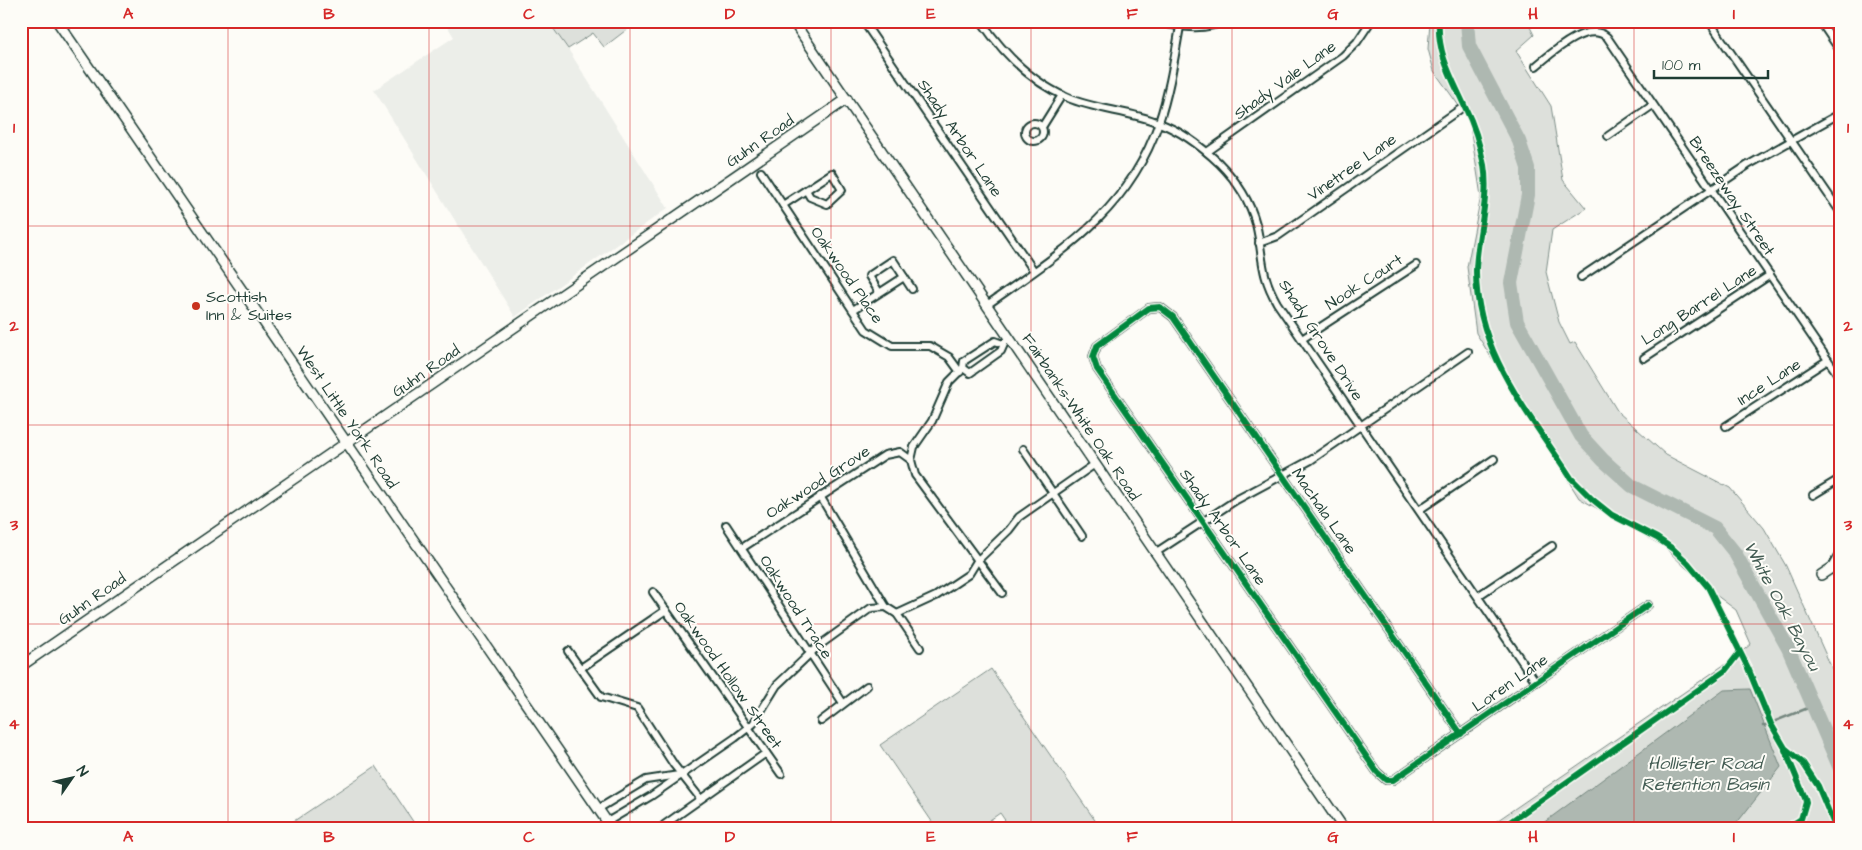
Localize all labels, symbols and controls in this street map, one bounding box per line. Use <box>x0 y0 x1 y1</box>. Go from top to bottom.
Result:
text: A <box>123 3 134 25</box>
text: B <box>323 3 335 25</box>
text: C <box>523 3 535 25</box>
text: D <box>725 3 736 25</box>
text: E <box>926 3 936 25</box>
text: F <box>1126 3 1138 25</box>
text: G <box>1327 3 1339 25</box>
text: H <box>1528 3 1538 25</box>
text: I <box>1733 3 1735 25</box>
street label: Shady Vale Lane <box>1229 35 1341 125</box>
scale bar <box>1654 48 1768 80</box>
text: 100 m <box>1662 55 1701 76</box>
street label: Shady Arbor Lane <box>911 75 1008 202</box>
street label: Guhn Road <box>722 110 798 172</box>
text: 1 <box>13 117 16 139</box>
text: 1 <box>1847 117 1850 139</box>
street label: Vinetree Lane <box>1303 128 1401 206</box>
street label: Breezeway Street <box>1683 132 1780 261</box>
street label: Oakwood Place <box>805 222 889 328</box>
street label: Nook Court <box>1321 249 1407 315</box>
street label: Long Barrel Lane <box>1637 259 1762 351</box>
street label: Shady Grove Drive <box>1273 275 1369 406</box>
place label: Scottish Inn & Suites <box>206 286 292 326</box>
marker: Scottish Inn & Suites <box>190 300 202 312</box>
text: 2 <box>8 315 19 337</box>
text: 2 <box>1842 315 1853 337</box>
street label: Fairbanks-White Oak Road <box>1017 329 1145 505</box>
street label: Guhn Road <box>388 340 464 402</box>
street label: West Little York Road <box>291 341 403 493</box>
street label: Ince Lane <box>1733 353 1805 411</box>
street label: Oakwood Grove <box>762 440 875 524</box>
street label: Shady Arbor Lane <box>1174 464 1272 591</box>
street label: Machala Lane <box>1286 464 1362 559</box>
text: 3 <box>9 514 19 536</box>
text: 3 <box>1843 514 1853 536</box>
water label: White Oak Bayou <box>1736 537 1827 676</box>
street label: Oakwood Trace <box>754 551 838 664</box>
street label: Guhn Road <box>54 568 130 630</box>
street label: Oakwood Hollow Street <box>669 597 788 754</box>
street label: Loren Lane <box>1468 649 1553 717</box>
text: 4 <box>9 713 20 735</box>
text: 4 <box>1843 713 1854 735</box>
water label: Hollister Road Retention Basin <box>1641 751 1771 797</box>
north arrow <box>48 752 98 802</box>
text: N <box>71 762 93 781</box>
text: A <box>123 826 134 848</box>
text: B <box>323 826 335 848</box>
text: C <box>523 826 535 848</box>
text: D <box>725 826 736 848</box>
text: E <box>926 826 936 848</box>
text: F <box>1126 826 1138 848</box>
text: G <box>1327 826 1339 848</box>
text: H <box>1528 826 1538 848</box>
text: I <box>1733 826 1735 848</box>

